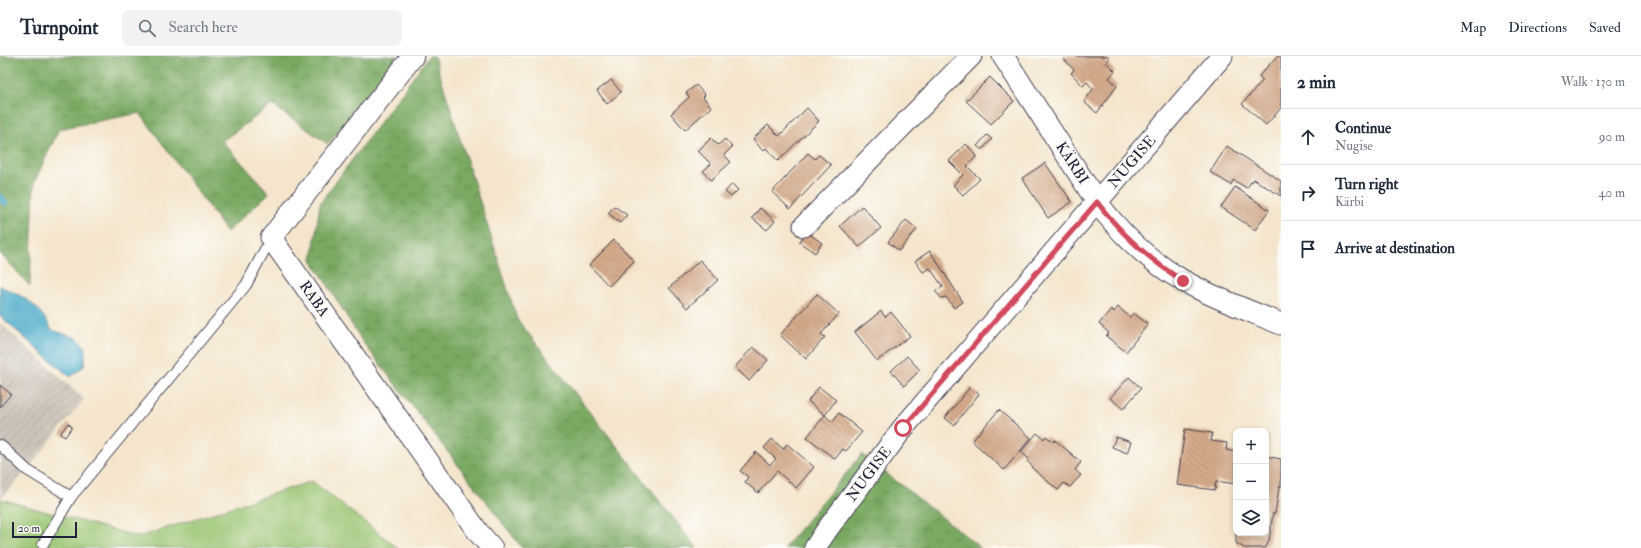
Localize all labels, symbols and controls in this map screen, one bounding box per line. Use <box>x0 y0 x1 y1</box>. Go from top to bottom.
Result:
search box <box>122 10 402 46</box>
text: Turnpoint <box>20 16 98 40</box>
icon: search <box>136 17 158 39</box>
text: Search here <box>168 18 238 37</box>
text: Map <box>1460 19 1486 36</box>
text: Directions <box>1508 19 1567 36</box>
text: Saved <box>1589 19 1621 36</box>
text: 2 min <box>1297 72 1336 93</box>
text: Walk · 130 m <box>1561 74 1625 90</box>
text: Continue <box>1335 119 1391 138</box>
icon: ahead <box>1297 126 1319 148</box>
text: 90 m <box>1599 129 1625 145</box>
street label: NUGISE <box>1104 132 1160 192</box>
street label: KÄRBI <box>1051 138 1094 188</box>
text: Nugise <box>1335 138 1373 154</box>
text: Turn right <box>1335 175 1398 194</box>
icon: right <box>1297 182 1319 204</box>
text: 40 m <box>1599 185 1625 201</box>
text: Kärbi <box>1335 194 1364 210</box>
icon: arrive <box>1297 238 1319 260</box>
text: Arrive at destination <box>1335 239 1455 258</box>
route end <box>1174 272 1192 290</box>
street label: RABA <box>295 277 333 321</box>
route start <box>894 419 912 437</box>
map controls <box>1233 428 1269 536</box>
button: + <box>1233 428 1269 464</box>
street label: NUGISE <box>842 443 896 505</box>
button: − <box>1233 464 1269 500</box>
button: layers <box>1233 500 1269 536</box>
scale bar <box>12 520 77 539</box>
text: 20 m <box>18 522 40 535</box>

